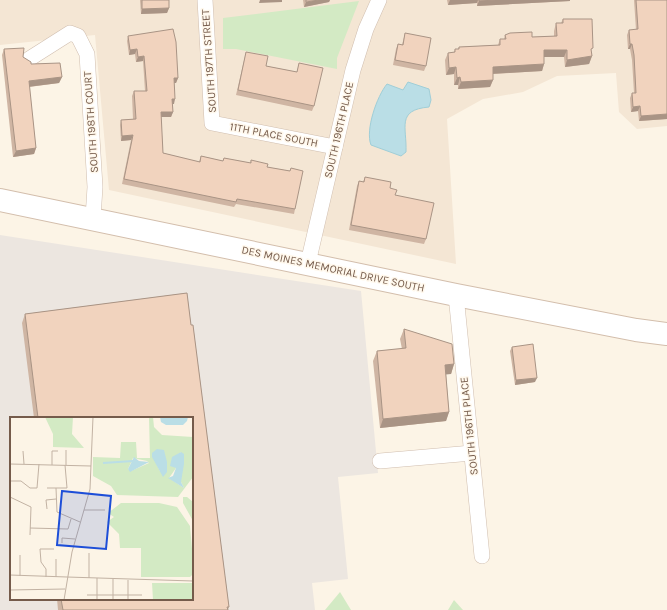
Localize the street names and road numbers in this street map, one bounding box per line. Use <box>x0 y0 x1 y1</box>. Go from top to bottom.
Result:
street label: SOUTH 197TH STREET <box>199 8 219 113</box>
street label: SOUTH 198TH COURT <box>81 70 101 173</box>
street label: SOUTH 196TH PLACE <box>322 80 356 180</box>
street label: 11TH PLACE SOUTH <box>229 120 319 150</box>
street label: DES MOINES MEMORIAL DRIVE SOUTH <box>240 243 426 295</box>
street label: SOUTH 196TH PLACE <box>457 376 481 476</box>

